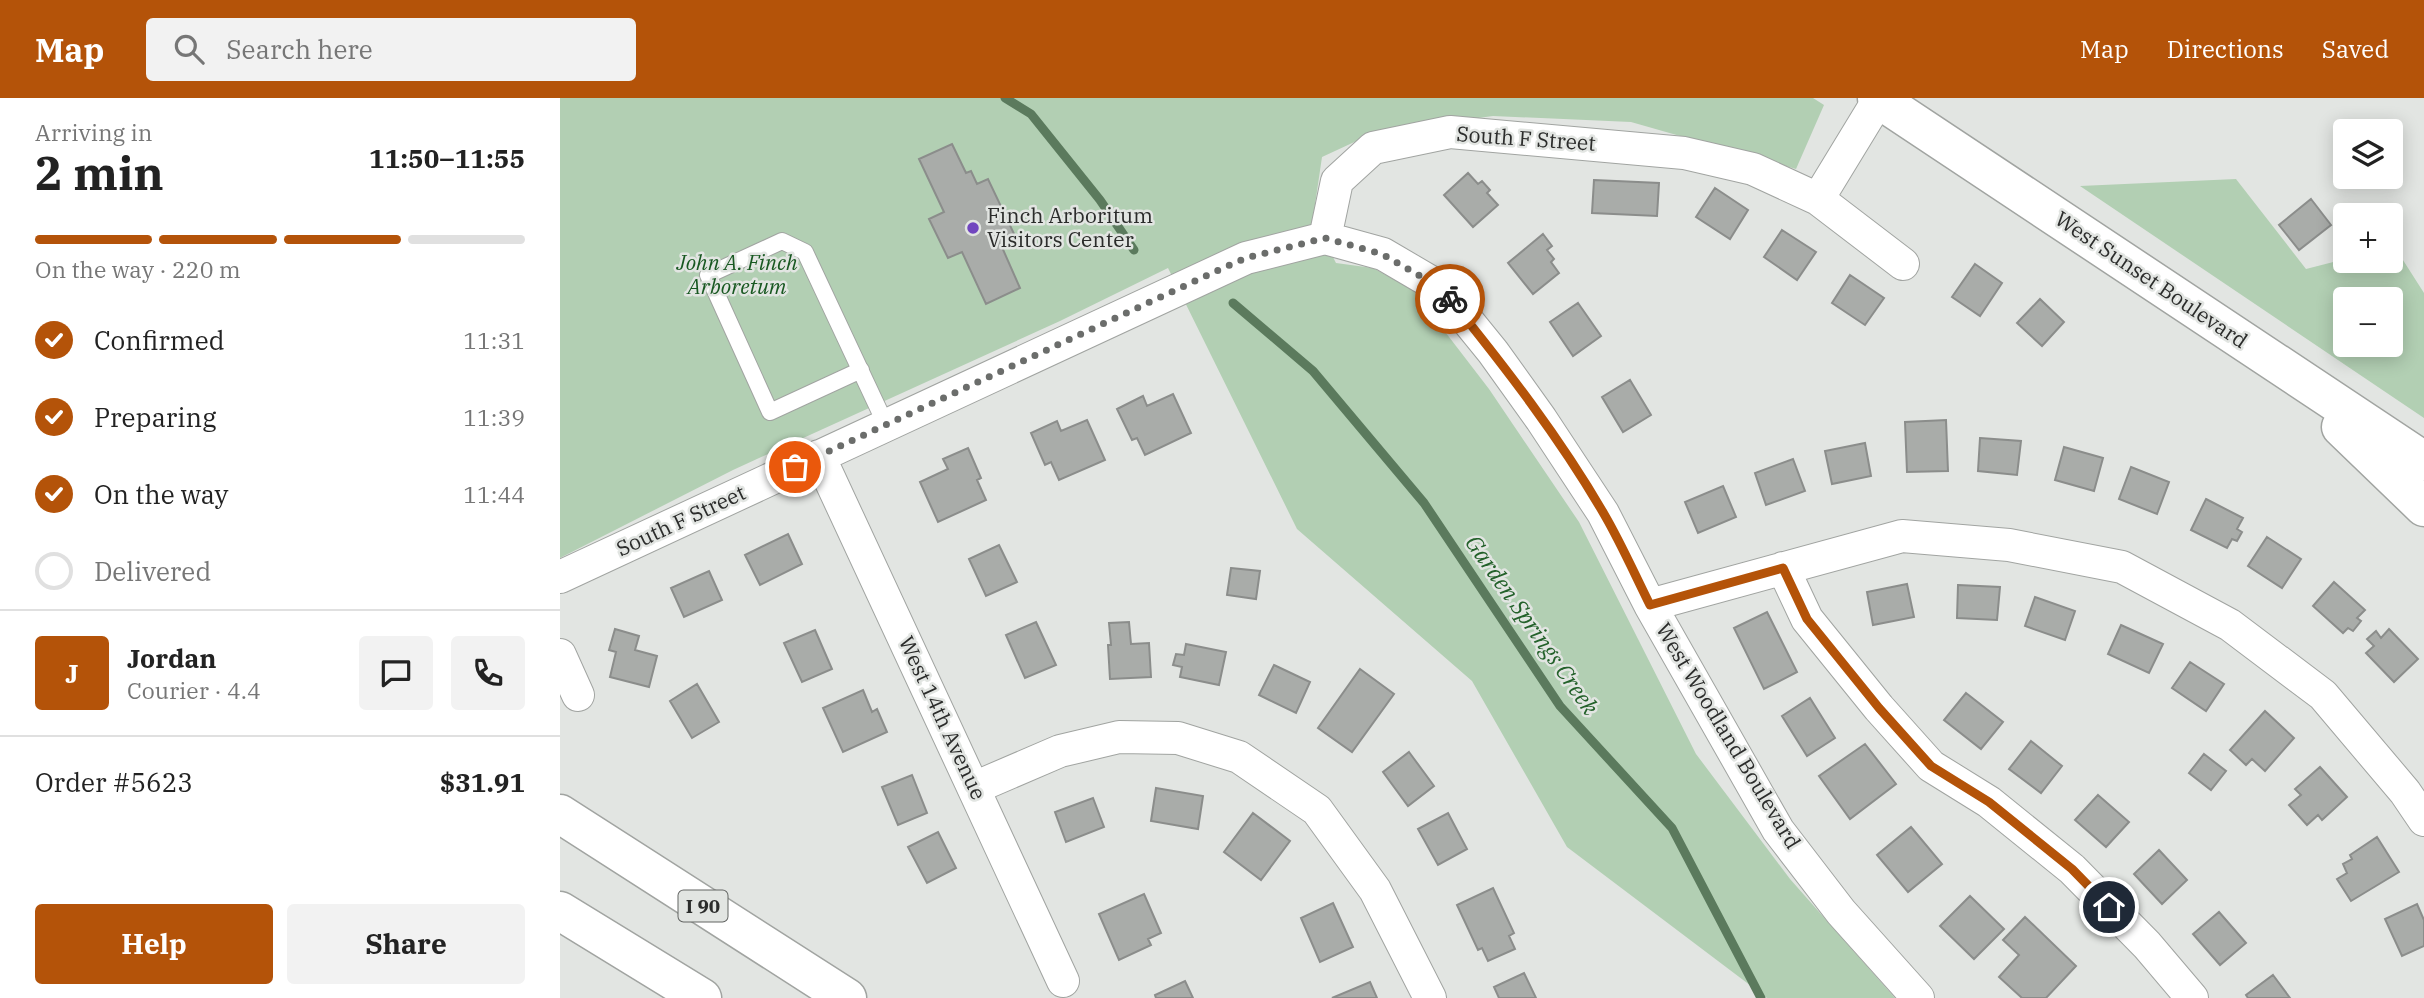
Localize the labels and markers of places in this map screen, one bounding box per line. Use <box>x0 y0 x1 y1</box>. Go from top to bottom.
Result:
place label: Finch Arboritum Visitors Center <box>987 201 1153 253</box>
marker: Finch Arboritum Visitors Center <box>965 220 981 236</box>
pin <box>765 437 825 497</box>
pin <box>2079 877 2139 937</box>

